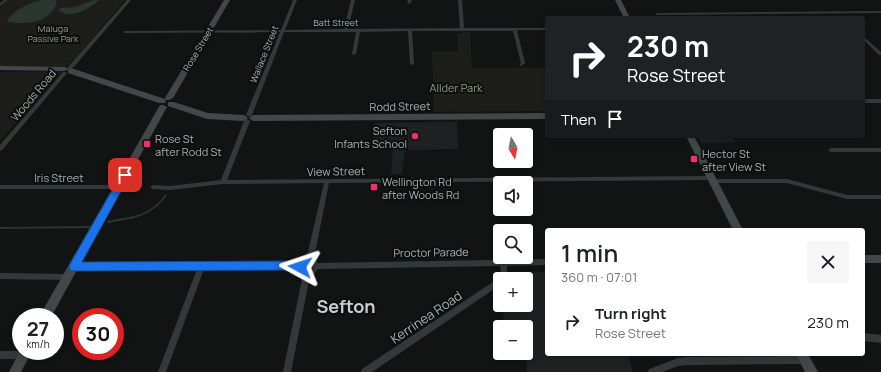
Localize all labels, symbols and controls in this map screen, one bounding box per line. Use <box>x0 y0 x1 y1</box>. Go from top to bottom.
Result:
street label: Batt Street <box>313 16 359 29</box>
park label: Maluga Passive Park <box>27 22 79 45</box>
street label: Wallace Street <box>247 23 282 85</box>
street label: Rose Street <box>180 24 216 73</box>
text: 230 m <box>627 27 709 65</box>
icon: right <box>561 32 613 84</box>
text: Rose Street <box>627 63 725 87</box>
street label: Woods Road <box>7 66 59 124</box>
park label: Allder Park <box>429 80 483 95</box>
street label: Rodd Street <box>369 98 431 114</box>
icon: arrive <box>604 108 626 130</box>
text: Then <box>561 109 596 130</box>
place label: Sefton Infants School <box>334 123 407 151</box>
north arrow <box>493 128 533 168</box>
map controls <box>493 128 533 360</box>
place label: Rose St after Rodd St <box>155 131 222 159</box>
marker: Sefton Infants School <box>410 131 420 141</box>
marker: Rose St after Rodd St <box>142 139 152 149</box>
place label: Hector St after View St <box>702 146 766 174</box>
marker: Hector St after View St <box>689 154 699 164</box>
pin <box>108 158 142 192</box>
street label: View Street <box>307 163 365 179</box>
icon: arrive <box>114 164 136 186</box>
street label: Iris Street <box>34 170 84 185</box>
place label: Wellington Rd after Woods Rd <box>382 174 459 202</box>
button: sound <box>493 176 533 216</box>
marker: Wellington Rd after Woods Rd <box>369 182 379 192</box>
button: search <box>493 224 533 264</box>
text: 1 min <box>561 236 618 269</box>
button: close <box>807 241 849 283</box>
street label: Proctor Parade <box>393 244 469 260</box>
position arrow <box>279 246 321 288</box>
text: 360 m · 07:01 <box>561 268 637 286</box>
button: + <box>493 272 533 312</box>
street label: Kerrinea Road <box>387 286 465 348</box>
district label: Sefton <box>316 294 376 318</box>
text: Turn right <box>595 303 666 324</box>
speed limit sign: 30 <box>72 308 124 360</box>
icon: right <box>561 311 583 333</box>
text: 230 m <box>807 312 849 333</box>
text: 27 <box>27 315 49 342</box>
button: − <box>493 320 533 360</box>
text: Rose Street <box>595 324 666 342</box>
text: km/h <box>26 337 50 351</box>

